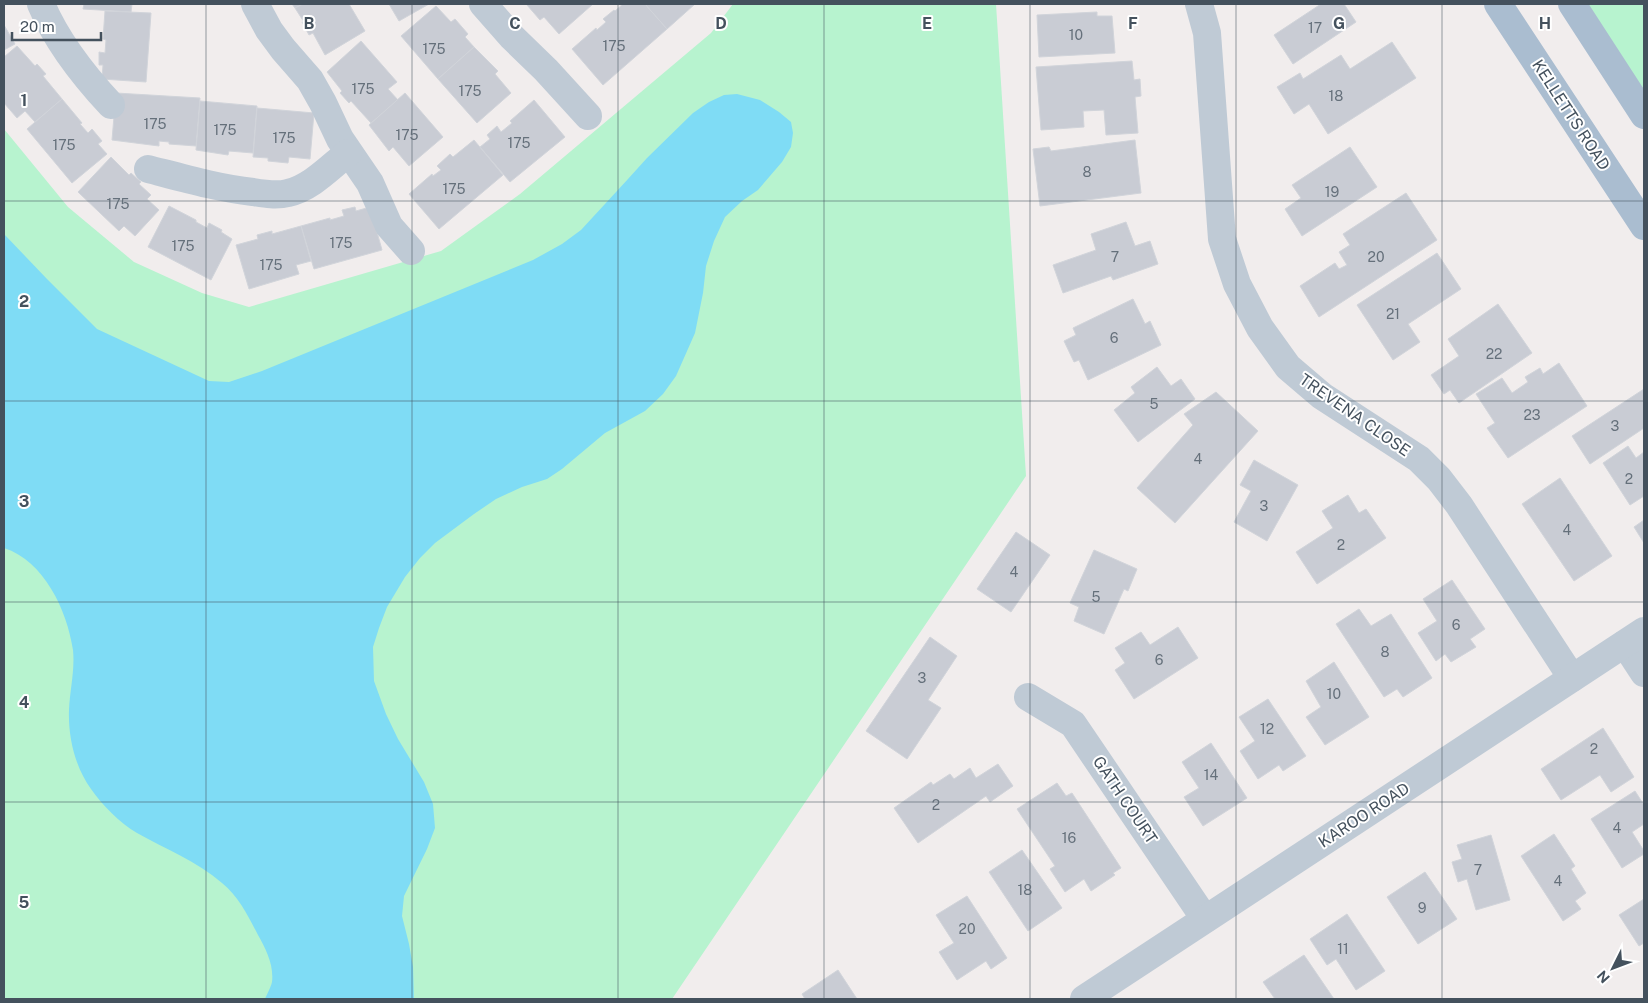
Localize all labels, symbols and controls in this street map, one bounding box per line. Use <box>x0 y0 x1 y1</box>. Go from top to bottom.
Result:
scale bar <box>12 10 101 42</box>
text: B <box>304 14 315 33</box>
text: C <box>509 14 521 33</box>
text: D <box>715 14 727 33</box>
text: E <box>922 14 932 33</box>
text: F <box>1128 14 1138 33</box>
text: G <box>1333 14 1345 33</box>
text: H <box>1539 14 1551 33</box>
text: 20 m <box>20 18 55 35</box>
house number: 17 <box>1308 20 1322 36</box>
house number: 10 <box>1069 27 1083 43</box>
house number: 175 <box>602 38 626 54</box>
house number: 175 <box>422 41 446 57</box>
street label: KELLETTS ROAD <box>1528 56 1614 174</box>
house number: 175 <box>351 81 375 97</box>
house number: 175 <box>458 83 482 99</box>
house number: 18 <box>1329 88 1343 104</box>
text: 1 <box>21 91 27 110</box>
house number: 175 <box>143 116 167 132</box>
house number: 175 <box>213 122 237 138</box>
house number: 175 <box>395 127 419 143</box>
house number: 175 <box>272 130 296 146</box>
house number: 175 <box>507 135 531 151</box>
house number: 175 <box>52 137 76 153</box>
house number: 8 <box>1082 164 1092 180</box>
house number: 175 <box>442 181 466 197</box>
house number: 19 <box>1325 184 1339 200</box>
house number: 175 <box>106 196 130 212</box>
house number: 175 <box>329 235 353 251</box>
house number: 175 <box>171 238 195 254</box>
house number: 7 <box>1111 249 1119 265</box>
house number: 20 <box>1368 249 1384 265</box>
house number: 175 <box>259 257 283 273</box>
text: 2 <box>19 292 29 311</box>
house number: 21 <box>1386 306 1400 322</box>
house number: 6 <box>1110 330 1119 346</box>
house number: 22 <box>1486 346 1502 362</box>
street label: TREVENA CLOSE <box>1296 370 1414 460</box>
house number: 5 <box>1150 396 1159 412</box>
house number: 23 <box>1523 407 1541 423</box>
house number: 3 <box>1611 418 1620 434</box>
house number: 4 <box>1194 451 1203 467</box>
house number: 2 <box>1625 471 1633 487</box>
text: 3 <box>19 492 29 511</box>
house number: 3 <box>1260 498 1269 514</box>
house number: 4 <box>1563 522 1572 538</box>
house number: 2 <box>1337 537 1345 553</box>
house number: 4 <box>1010 564 1019 580</box>
house number: 5 <box>1092 589 1101 605</box>
house number: 6 <box>1452 617 1461 633</box>
house number: 8 <box>1380 644 1390 660</box>
house number: 6 <box>1155 652 1164 668</box>
house number: 3 <box>918 670 927 686</box>
house number: 10 <box>1327 686 1341 702</box>
text: 4 <box>19 693 30 712</box>
house number: 12 <box>1260 721 1274 737</box>
house number: 2 <box>1590 741 1598 757</box>
street label: GATH COURT <box>1089 753 1161 848</box>
house number: 14 <box>1204 767 1218 783</box>
street label: KAROO ROAD <box>1315 778 1413 852</box>
house number: 2 <box>932 797 940 813</box>
house number: 4 <box>1613 820 1622 836</box>
house number: 16 <box>1062 830 1076 846</box>
house number: 7 <box>1474 862 1482 878</box>
house number: 4 <box>1554 873 1563 889</box>
house number: 18 <box>1018 882 1032 898</box>
text: 5 <box>19 893 30 912</box>
house number: 9 <box>1418 900 1427 916</box>
house number: 20 <box>959 921 975 937</box>
house number: 11 <box>1337 941 1349 957</box>
north arrow <box>1588 943 1638 993</box>
text: N <box>1594 967 1613 986</box>

